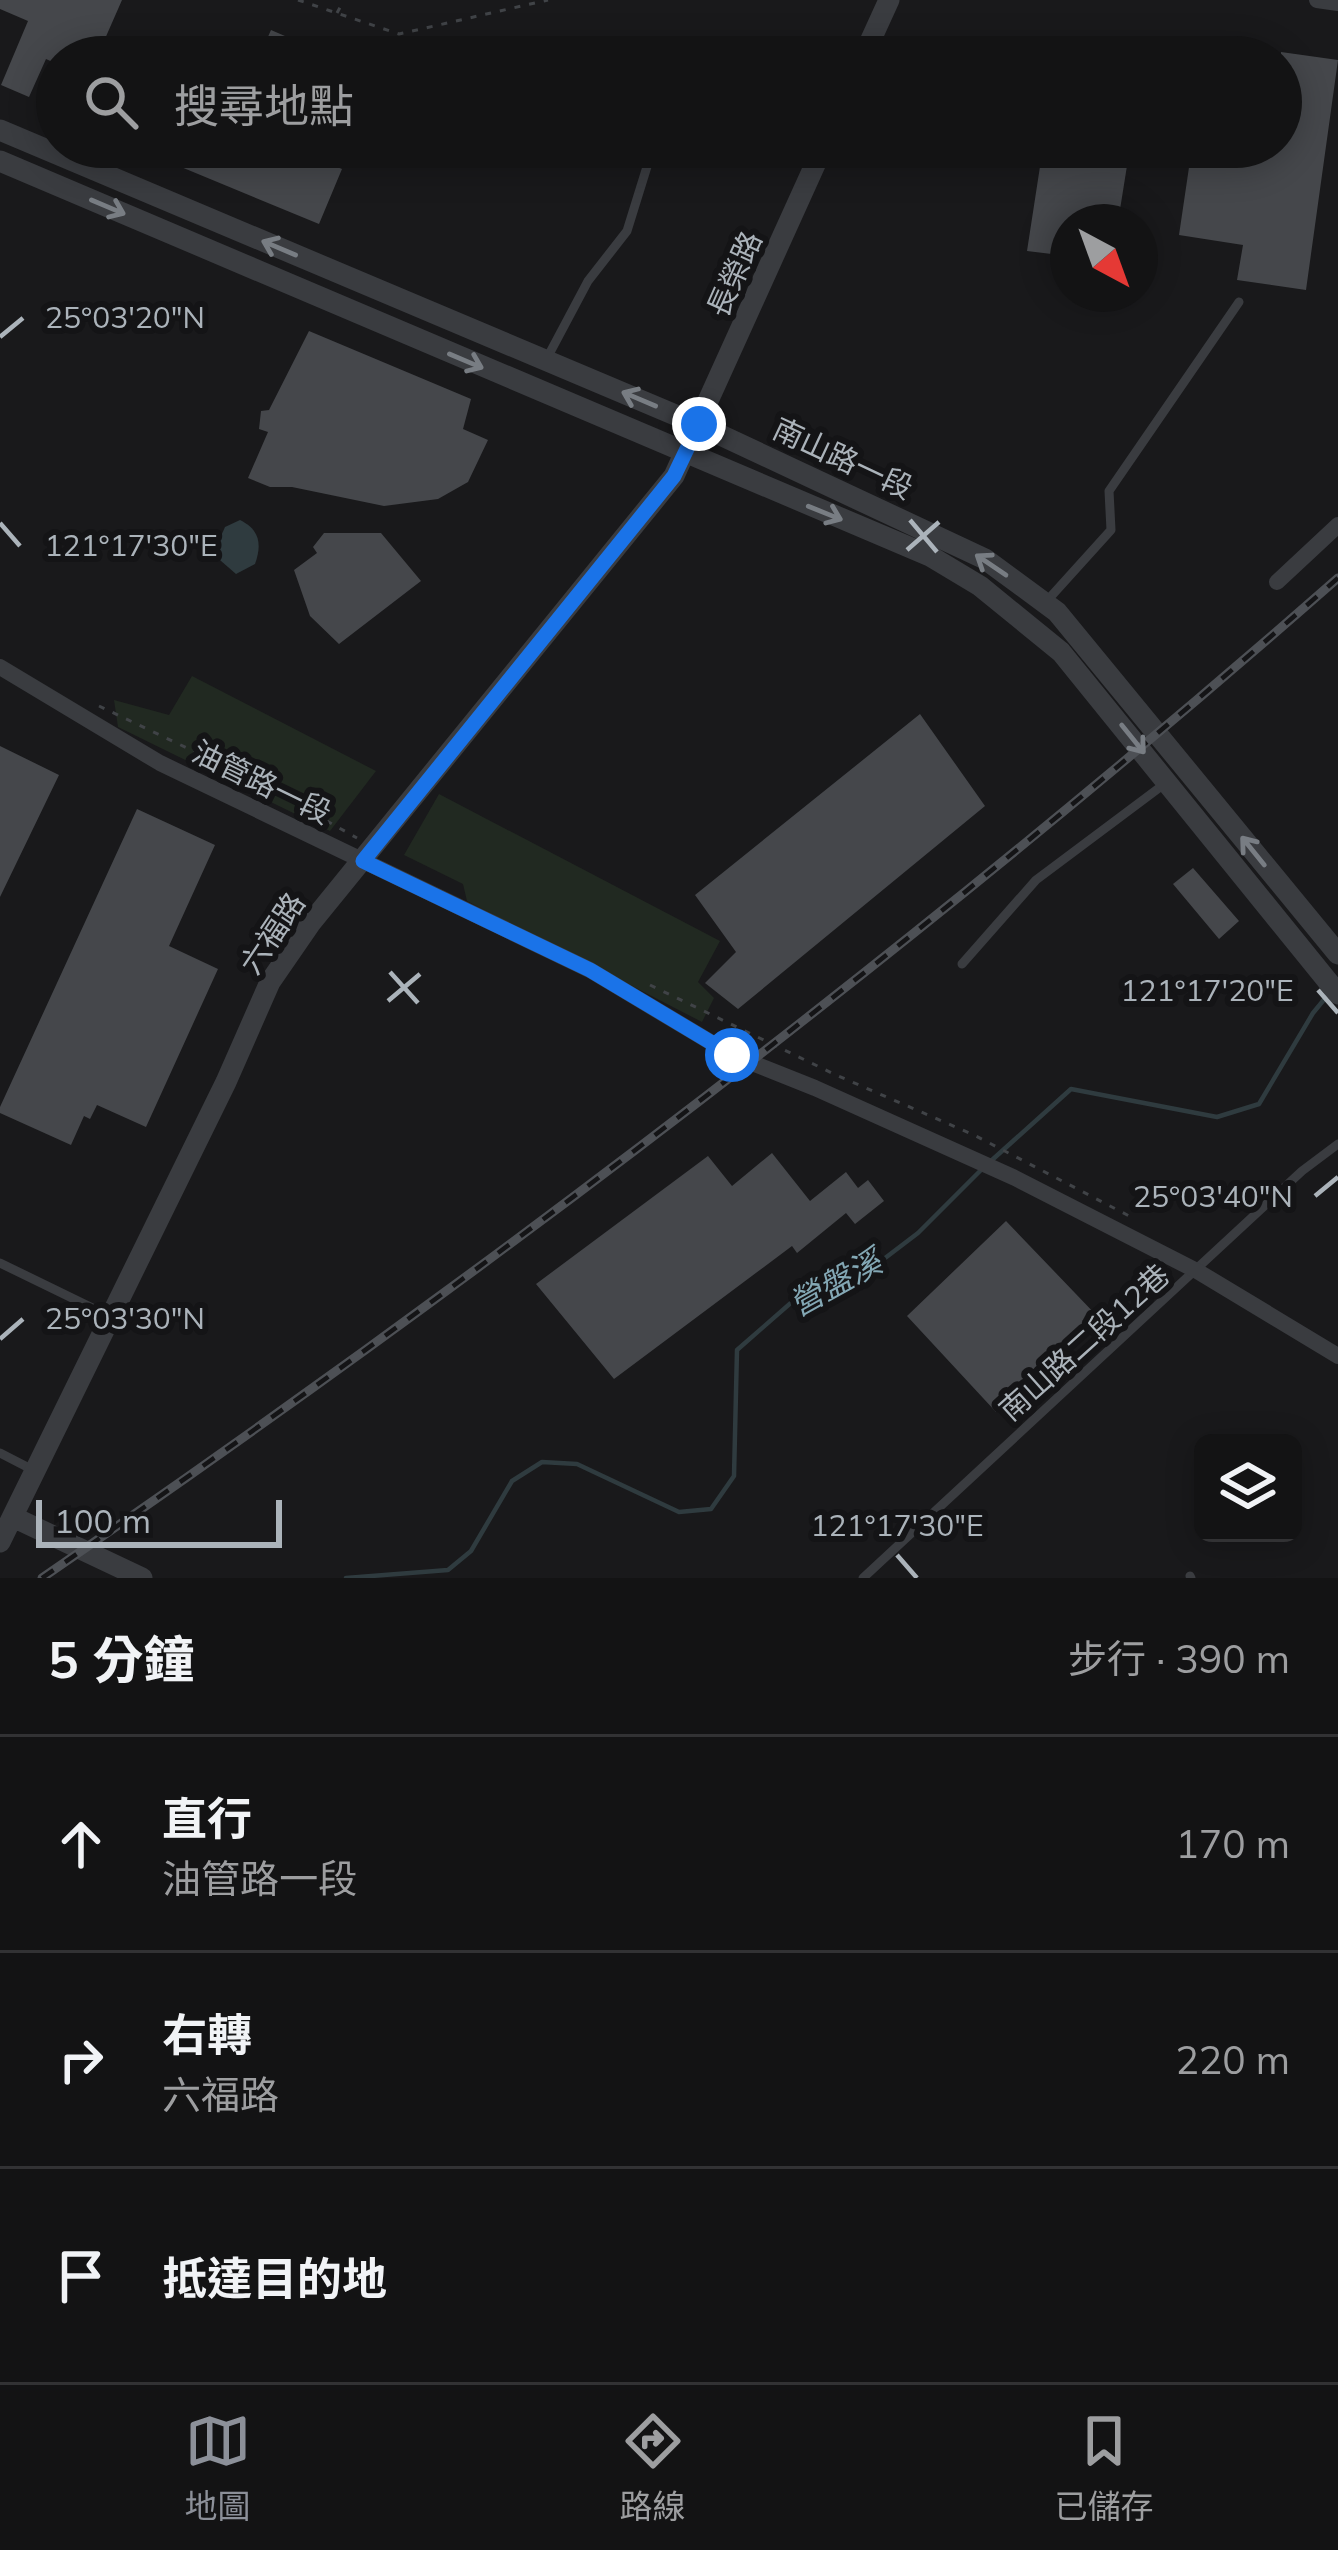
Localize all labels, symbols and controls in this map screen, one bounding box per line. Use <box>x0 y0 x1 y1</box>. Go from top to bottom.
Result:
search box <box>36 36 1302 168</box>
icon: search <box>78 69 144 135</box>
text: 搜尋地點 <box>174 77 354 133</box>
one-way arrow <box>88 198 125 219</box>
north arrow <box>1050 204 1158 312</box>
street label: 長榮路 <box>698 225 770 323</box>
one-way arrow <box>262 236 299 257</box>
text: 25°03'20"N <box>45 298 205 336</box>
one-way arrow <box>447 352 484 373</box>
one-way arrow <box>621 387 658 408</box>
route end <box>672 397 726 451</box>
street label: 南山路一段 <box>767 409 919 507</box>
one-way arrow <box>806 504 843 525</box>
text: 121°17'30"E <box>44 526 218 564</box>
one-way arrow <box>975 553 1009 578</box>
one-way arrow <box>1120 723 1146 755</box>
street label: 油管路一段 <box>186 732 338 832</box>
one-way arrow <box>1240 836 1268 867</box>
street label: 六福路 <box>231 885 313 981</box>
text: 121°17'20"E <box>1120 971 1294 1009</box>
route start <box>705 1028 759 1082</box>
text: 25°03'40"N <box>1133 1177 1293 1215</box>
water label: 營盤溪 <box>782 1238 892 1324</box>
street label: 南山路二段12巷 <box>991 1256 1177 1428</box>
text: 25°03'30"N <box>45 1299 205 1337</box>
map controls <box>1194 1434 1302 1542</box>
button: layers <box>1194 1434 1302 1542</box>
scale bar <box>36 1494 282 1547</box>
text: 100 m <box>54 1500 151 1541</box>
text: 121°17'30"E <box>810 1506 984 1544</box>
text: 5 分鐘 <box>48 1627 195 1691</box>
text: 步行 · 390 m <box>1068 1634 1290 1683</box>
text: 直行 <box>162 1790 252 1846</box>
icon: ahead <box>48 1811 114 1877</box>
text: 170 m <box>1175 1819 1290 1868</box>
text: 油管路一段 <box>162 1854 357 1903</box>
text: 右轉 <box>162 2006 252 2062</box>
icon: right <box>48 2027 114 2093</box>
text: 220 m <box>1175 2035 1290 2084</box>
text: 六福路 <box>162 2070 279 2119</box>
icon: arrive <box>48 2243 114 2309</box>
text: 抵達目的地 <box>162 2250 387 2306</box>
tab: 地圖 <box>185 2408 251 2528</box>
tab: 路線 <box>620 2408 686 2528</box>
tab: 已儲存 <box>1055 2408 1154 2528</box>

